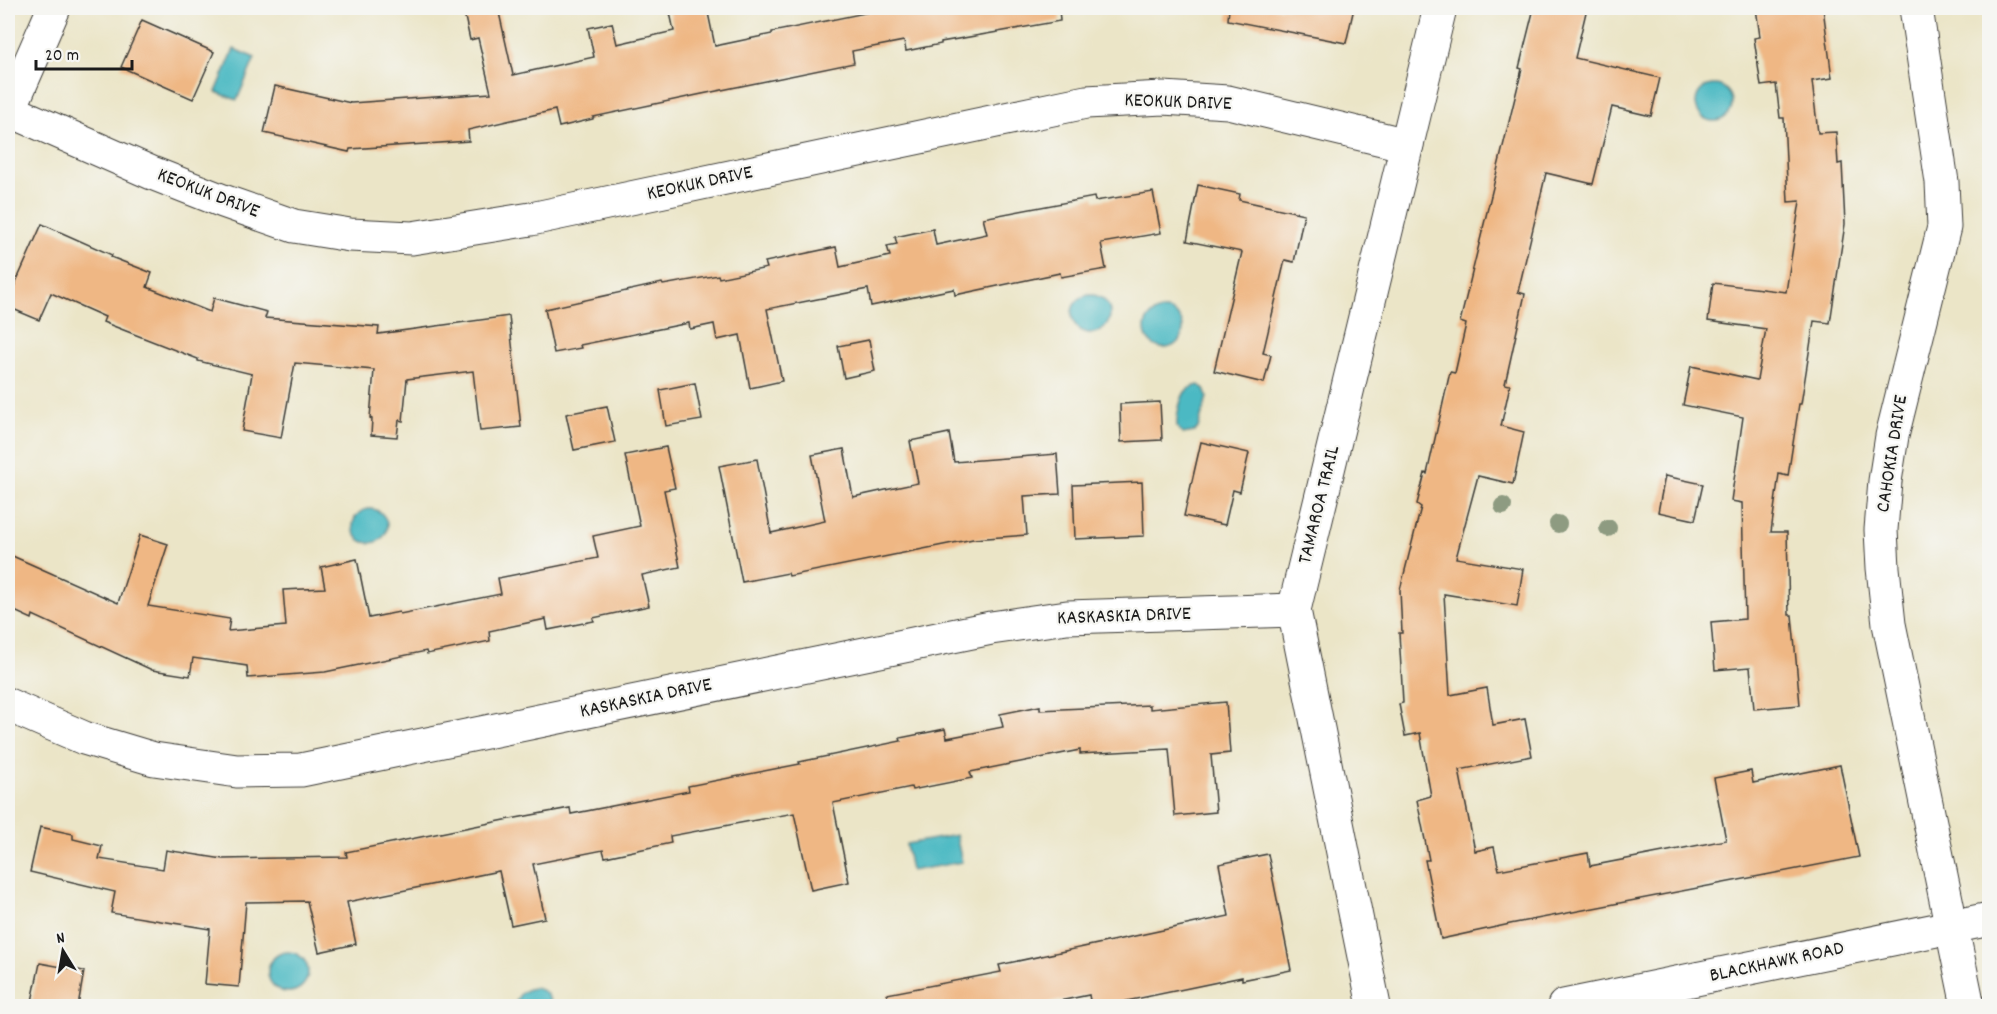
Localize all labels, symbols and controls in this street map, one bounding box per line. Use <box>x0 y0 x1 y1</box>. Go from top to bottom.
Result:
scale bar <box>36 33 132 71</box>
text: 20 m <box>45 44 79 69</box>
street label: KEOKUK DRIVE <box>1124 87 1232 119</box>
street label: KEOKUK DRIVE <box>645 159 755 209</box>
street label: KEOKUK DRIVE <box>153 162 263 226</box>
street label: CAHOKIA DRIVE <box>1870 393 1916 515</box>
street label: TAMAROA TRAIL <box>1292 443 1348 567</box>
street label: KASKASKIA DRIVE <box>1057 601 1191 633</box>
street label: KASKASKIA DRIVE <box>578 671 714 727</box>
north arrow <box>33 921 93 981</box>
text: N <box>55 927 67 951</box>
street label: BLACKHAWK ROAD <box>1707 935 1847 991</box>

